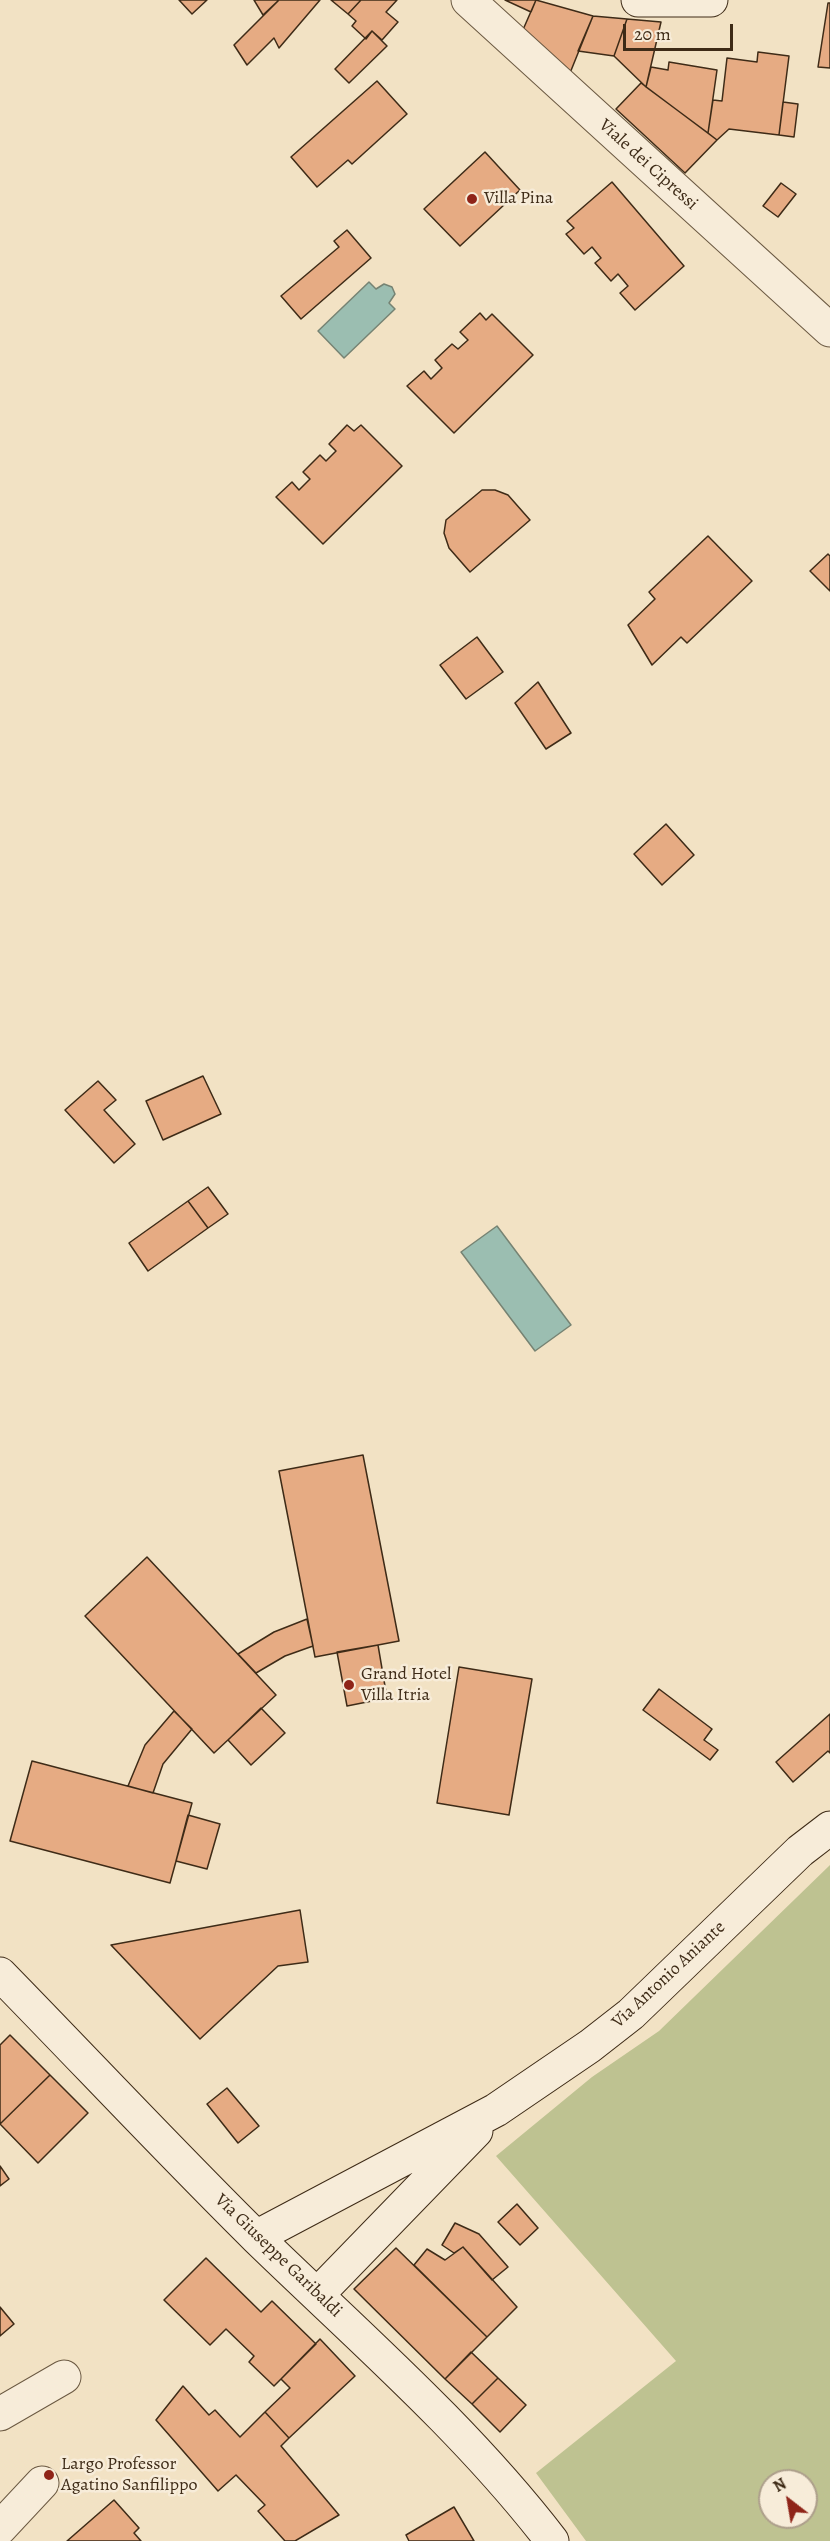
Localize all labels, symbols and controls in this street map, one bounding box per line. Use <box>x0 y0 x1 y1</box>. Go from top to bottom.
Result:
scale bar <box>626 12 736 50</box>
text: 20 m <box>634 22 671 46</box>
street label: Viale dei Cipressi <box>594 115 702 215</box>
place label: Villa Pina <box>484 188 553 210</box>
marker: Villa Pina <box>465 192 479 206</box>
place label: Grand Hotel Villa Itria <box>361 1664 451 1706</box>
marker: Grand Hotel Villa Itria <box>342 1678 356 1692</box>
street label: Via Antonio Aniante <box>608 1917 730 2033</box>
street label: Via Giuseppe Garibaldi <box>210 2190 346 2322</box>
place label: Largo Professor Agatino Sanfilippo <box>61 2454 198 2496</box>
marker: Largo Professor Agatino Sanfilippo <box>42 2468 56 2482</box>
north arrow <box>758 2469 818 2529</box>
text: N <box>769 2473 790 2498</box>

